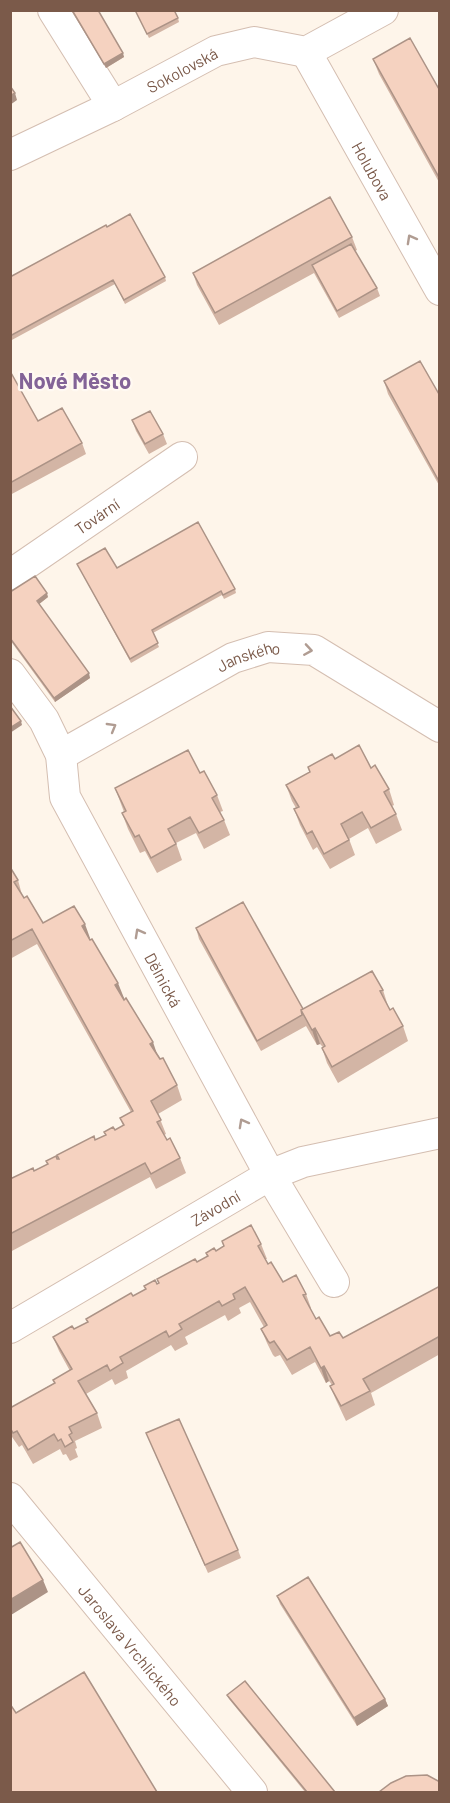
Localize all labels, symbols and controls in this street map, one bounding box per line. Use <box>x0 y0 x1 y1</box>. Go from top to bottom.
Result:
street label: Sokolovská <box>143 43 220 96</box>
street label: Holubova <box>349 138 397 203</box>
one-way arrow <box>407 235 418 245</box>
district label: Nové Město <box>19 367 131 393</box>
street label: Tovární <box>71 493 123 538</box>
street label: Janského <box>213 637 281 675</box>
one-way arrow <box>303 644 313 656</box>
one-way arrow <box>106 722 116 734</box>
one-way arrow <box>135 929 146 940</box>
street label: Dělnická <box>142 949 186 1010</box>
one-way arrow <box>238 1119 250 1129</box>
street label: Závodní <box>187 1185 244 1229</box>
street label: Jaroslava Vrchlického <box>75 1580 186 1709</box>

